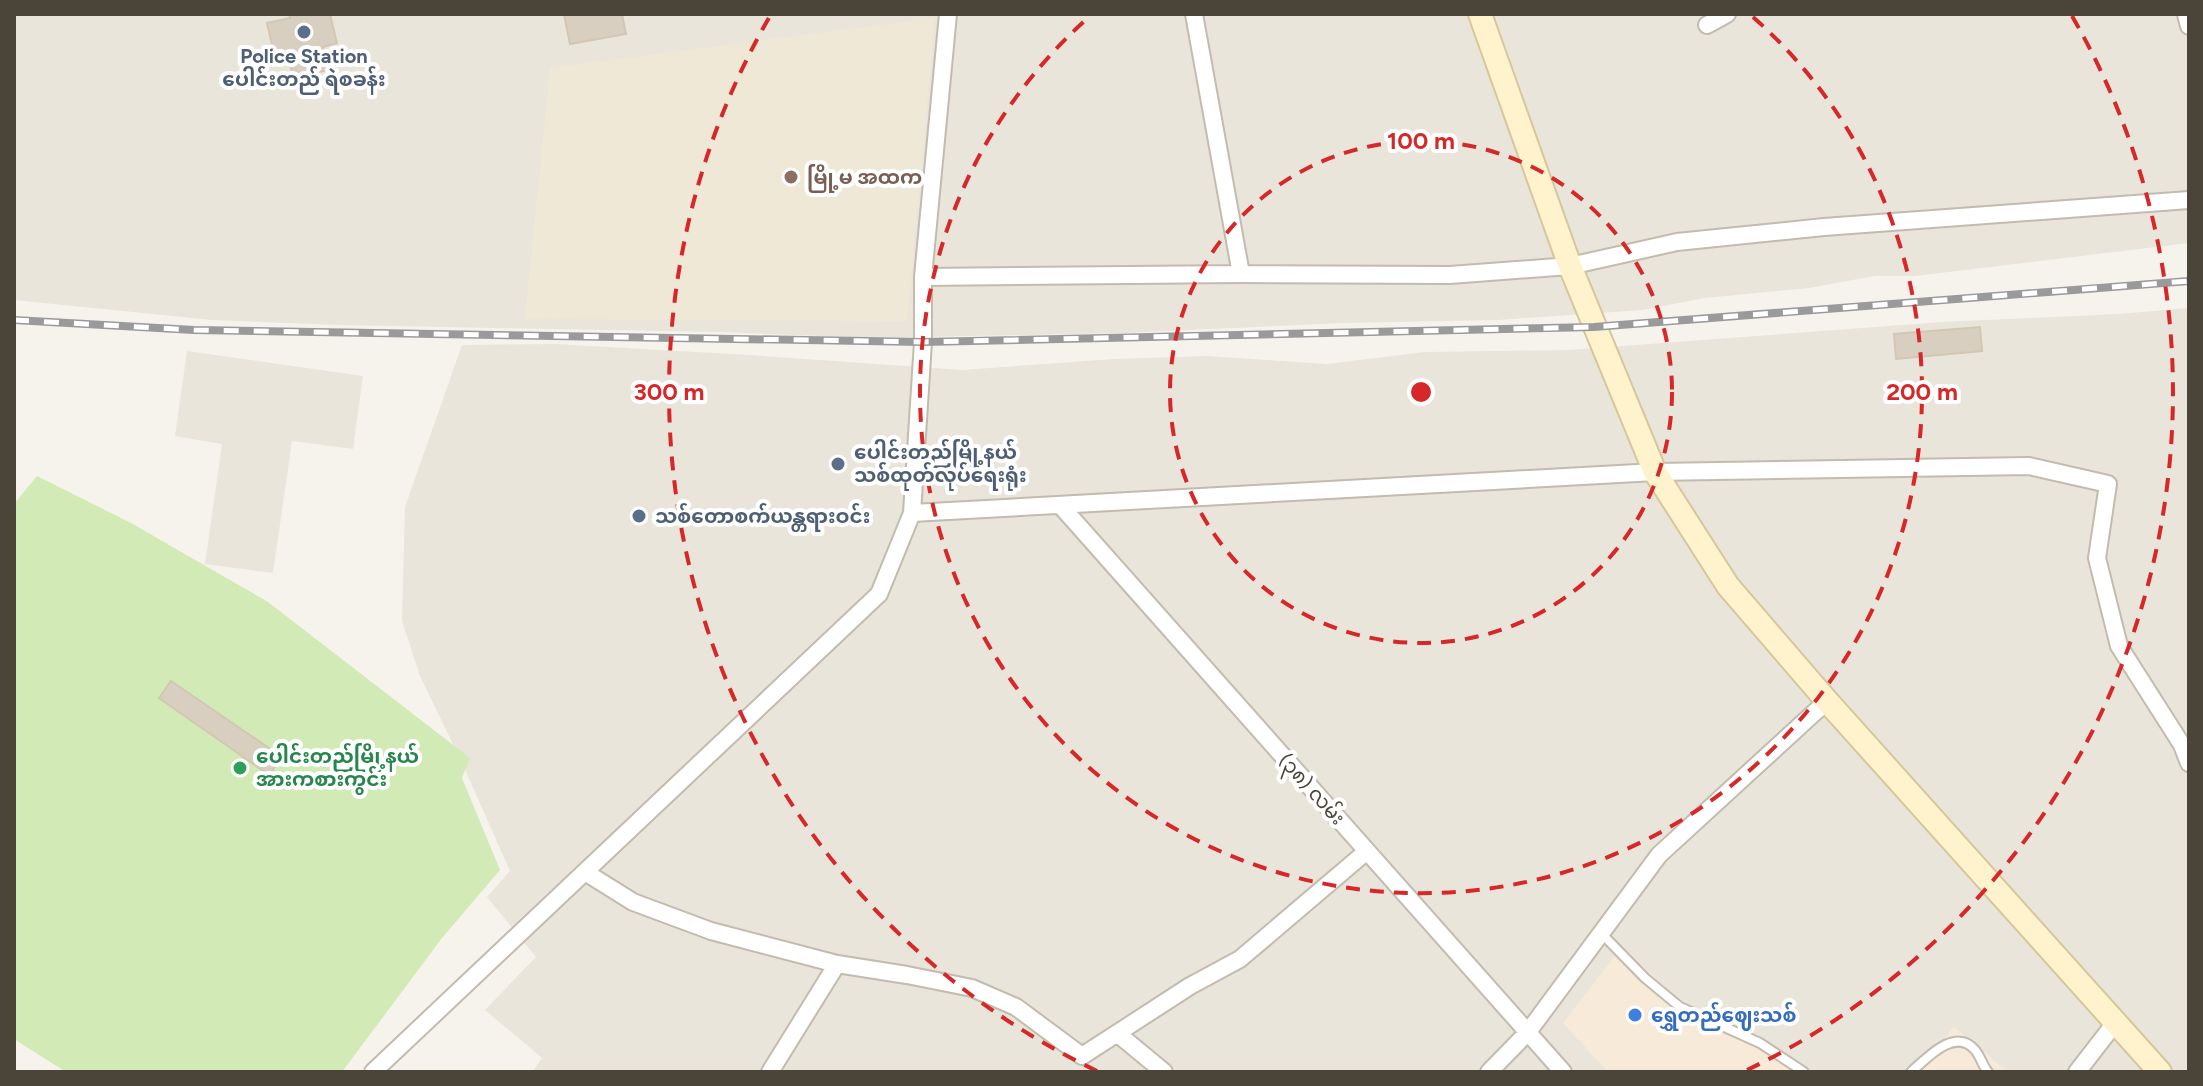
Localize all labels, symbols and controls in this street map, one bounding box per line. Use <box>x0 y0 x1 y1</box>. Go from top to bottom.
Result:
marker: Police Station ပေါင်းတည် ရဲစခန်း <box>295 23 313 41</box>
place label: Police Station ပေါင်းတည် ရဲစခန်း <box>222 44 386 95</box>
text: 100 m <box>1387 126 1455 155</box>
place label: မြို့မ အထက <box>807 164 922 193</box>
marker: မြို့မ အထက <box>782 168 800 186</box>
text: 300 m <box>633 377 705 406</box>
text: 200 m <box>1886 377 1958 406</box>
centre of rings <box>1407 378 1435 406</box>
place label: ပေါင်းတည်မြို့နယ် သစ်ထုတ်လုပ်ရေးရုံး <box>854 439 1027 491</box>
marker: ပေါင်းတည်မြို့နယ် သစ်ထုတ်လုပ်ရေးရုံး <box>829 455 847 473</box>
place label: သစ်တောစက်ယန္တရားဝင်း <box>655 503 870 532</box>
marker: သစ်တောစက်ယန္တရားဝင်း <box>630 507 648 525</box>
place label: ‌ပေါင်းတည်မြို့နယ် အားကစားကွင်း <box>256 743 419 795</box>
street label: (၃၈) လမ်း <box>1271 747 1352 832</box>
marker: ‌ပေါင်းတည်မြို့နယ် အားကစားကွင်း <box>231 759 249 777</box>
place label: ရွှေတည်ဈေးသစ် <box>1651 1002 1796 1031</box>
marker: ရွှေတည်ဈေးသစ် <box>1626 1006 1644 1024</box>

